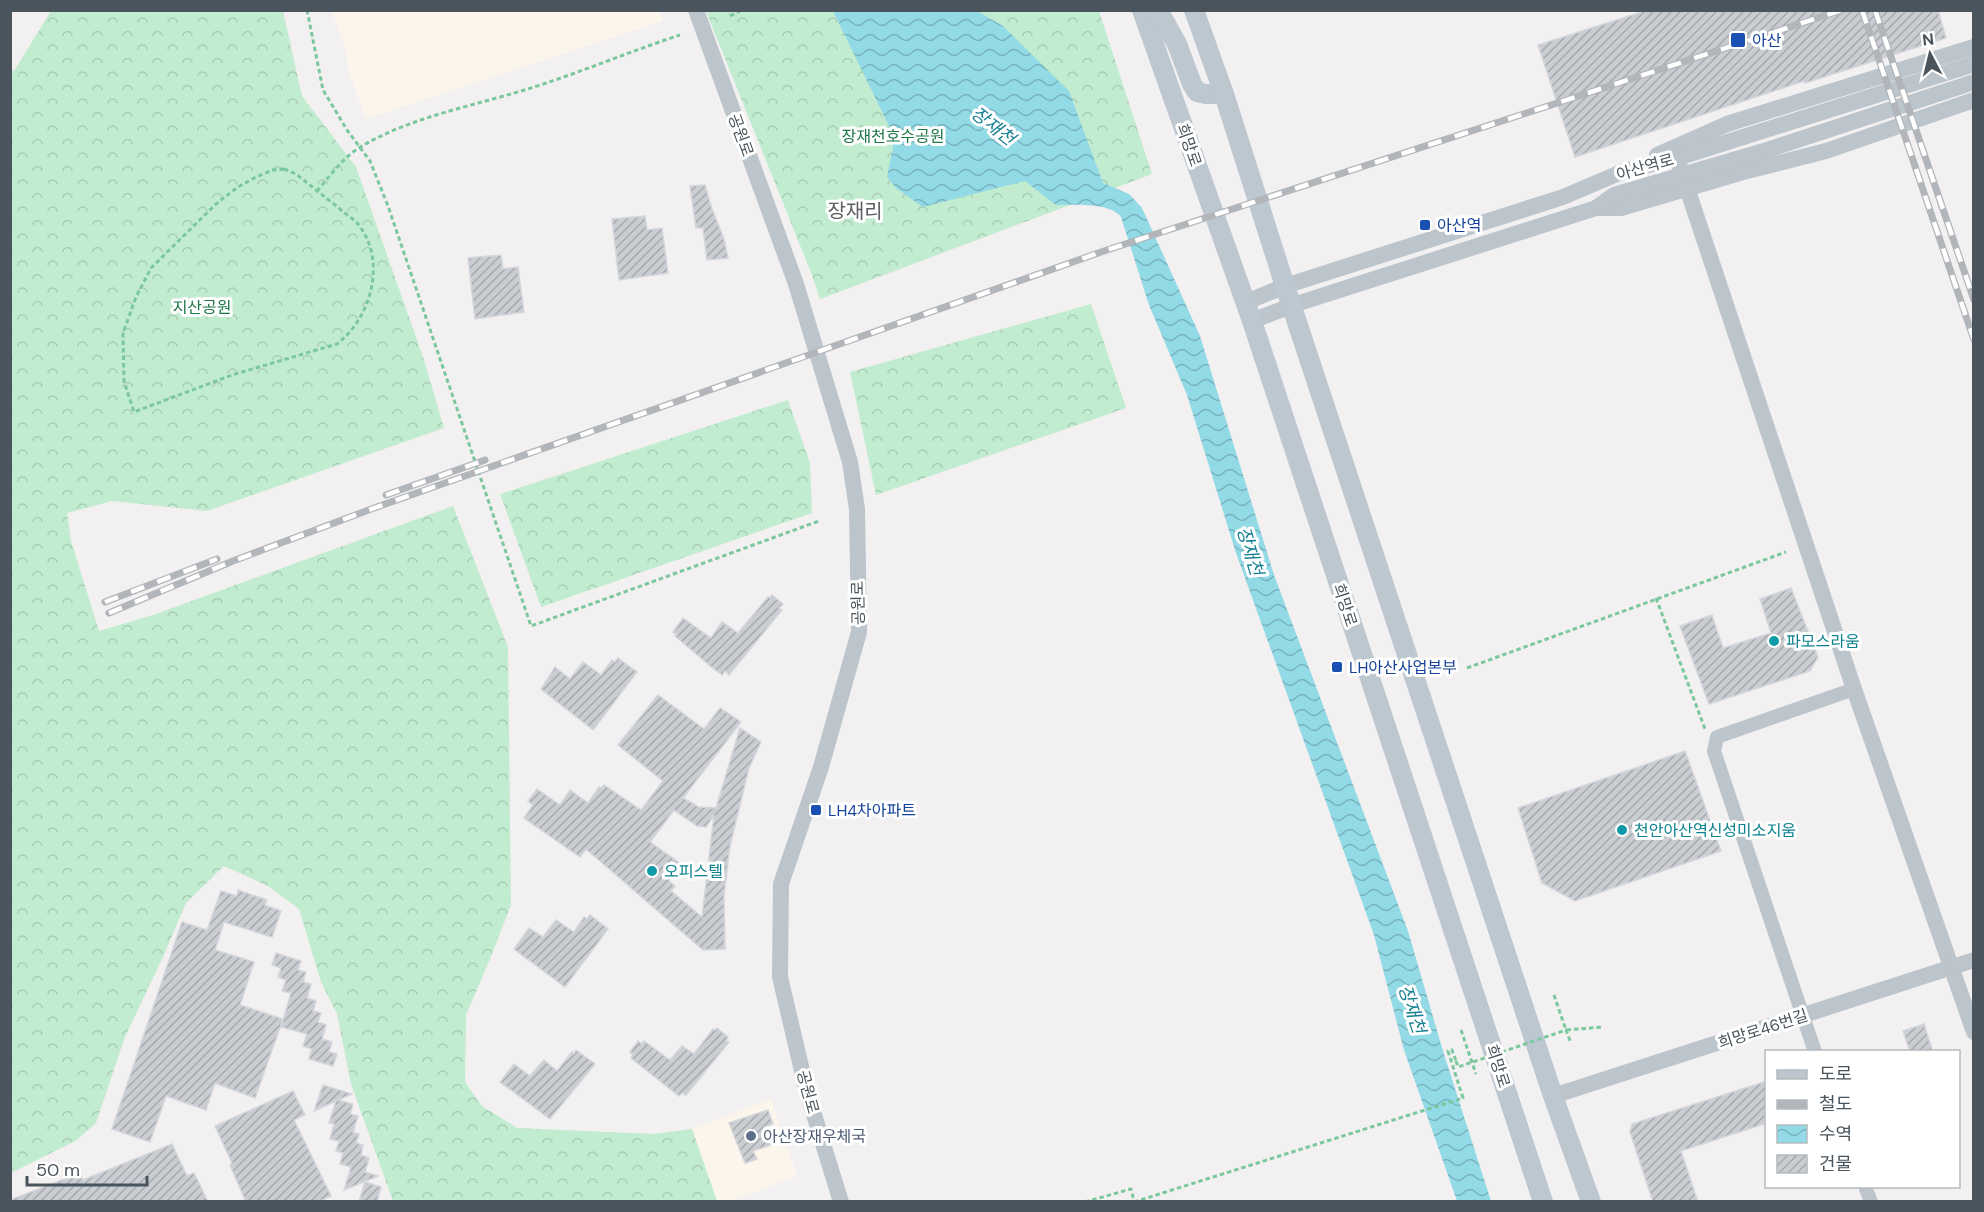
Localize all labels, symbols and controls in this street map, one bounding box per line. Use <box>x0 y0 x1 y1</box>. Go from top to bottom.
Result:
north arrow <box>1900 24 1960 84</box>
text: N <box>1921 28 1935 51</box>
place label: 아산 <box>1752 30 1782 51</box>
marker: 아산 <box>1729 31 1747 49</box>
water label: 장재천 <box>966 101 1022 152</box>
street label: 공원로 <box>724 111 759 160</box>
street label: 희망로 <box>1172 121 1206 170</box>
park label: 장재천호수공원 <box>841 126 945 147</box>
street label: 아산역로 <box>1614 149 1676 185</box>
district label: 장재리 <box>827 198 883 224</box>
place label: 아산역 <box>1437 215 1481 236</box>
marker: 아산역 <box>1418 218 1432 232</box>
park label: 지산공원 <box>173 297 231 318</box>
water label: 장재천 <box>1231 524 1269 581</box>
street label: 공원로 <box>847 580 869 625</box>
street label: 희망로 <box>1328 581 1362 630</box>
place label: 파모스라움 <box>1786 631 1860 652</box>
marker: 파모스라움 <box>1767 634 1781 648</box>
place label: LH아산사업본부 <box>1349 657 1457 678</box>
marker: LH아산사업본부 <box>1330 660 1344 674</box>
place label: LH4차아파트 <box>828 800 916 821</box>
marker: LH4차아파트 <box>809 803 823 817</box>
place label: 천안아산역신성미소지움 <box>1634 820 1796 841</box>
marker: 천안아산역신성미소지움 <box>1615 823 1629 837</box>
place label: 오피스텔 <box>664 861 723 882</box>
marker: 오피스텔 <box>645 864 659 878</box>
water label: 장재천 <box>1393 982 1432 1039</box>
street label: 희망로46번길 <box>1715 1005 1811 1053</box>
street label: 희망로 <box>1481 1042 1515 1091</box>
legend <box>1765 1050 1960 1188</box>
text: 도로 <box>1819 1062 1852 1086</box>
street label: 공원로 <box>792 1068 824 1116</box>
text: 철도 <box>1819 1092 1852 1116</box>
text: 수역 <box>1819 1122 1852 1146</box>
place label: 아산장재우체국 <box>763 1126 866 1147</box>
marker: 아산장재우체국 <box>744 1129 758 1143</box>
scale bar <box>27 1149 147 1187</box>
text: 건물 <box>1819 1152 1852 1176</box>
text: 50 m <box>36 1158 80 1182</box>

